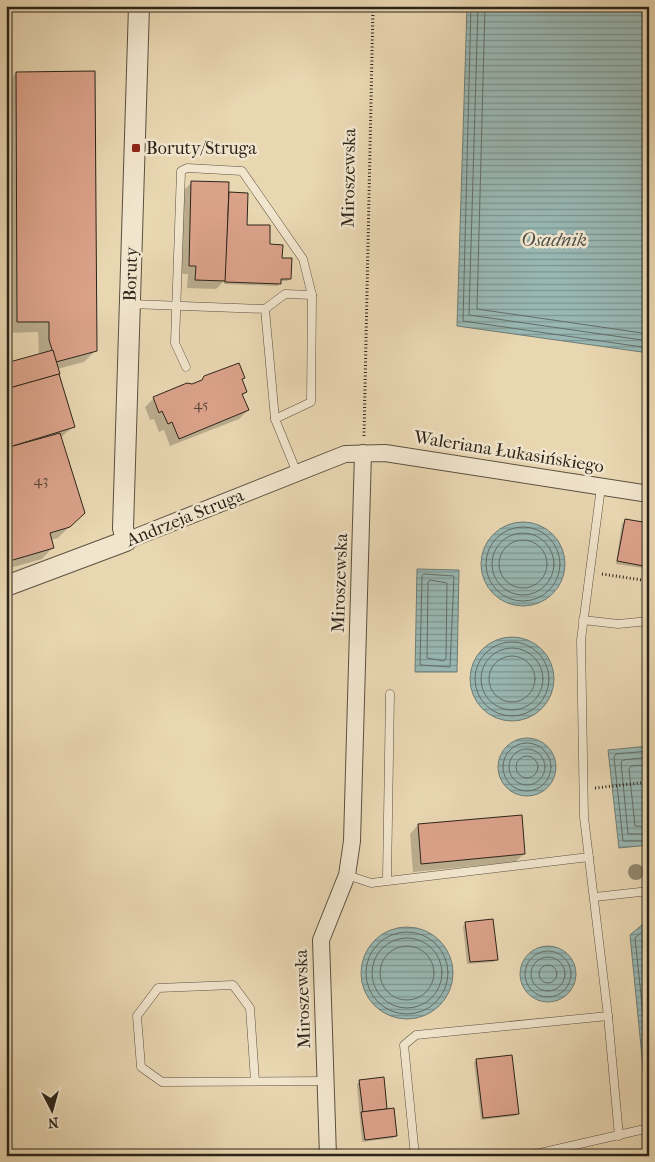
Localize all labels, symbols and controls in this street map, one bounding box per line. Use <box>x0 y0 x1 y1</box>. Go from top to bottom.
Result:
street label: Miroszewska <box>338 127 360 228</box>
place label: Boruty/Struga <box>146 138 257 159</box>
marker: Boruty/Struga <box>130 142 142 154</box>
water label: Osadnik <box>521 229 587 251</box>
street label: Boruty <box>120 245 142 302</box>
house number: 45 <box>194 395 208 413</box>
street label: Waleriana Łukasińskiego <box>411 426 606 477</box>
house number: 43 <box>33 471 49 489</box>
street label: Andrzeja Struga <box>122 485 247 551</box>
street label: Miroszewska <box>328 532 352 633</box>
street label: Miroszewska <box>291 948 315 1049</box>
north arrow <box>28 1084 78 1134</box>
text: N <box>47 1113 59 1131</box>

